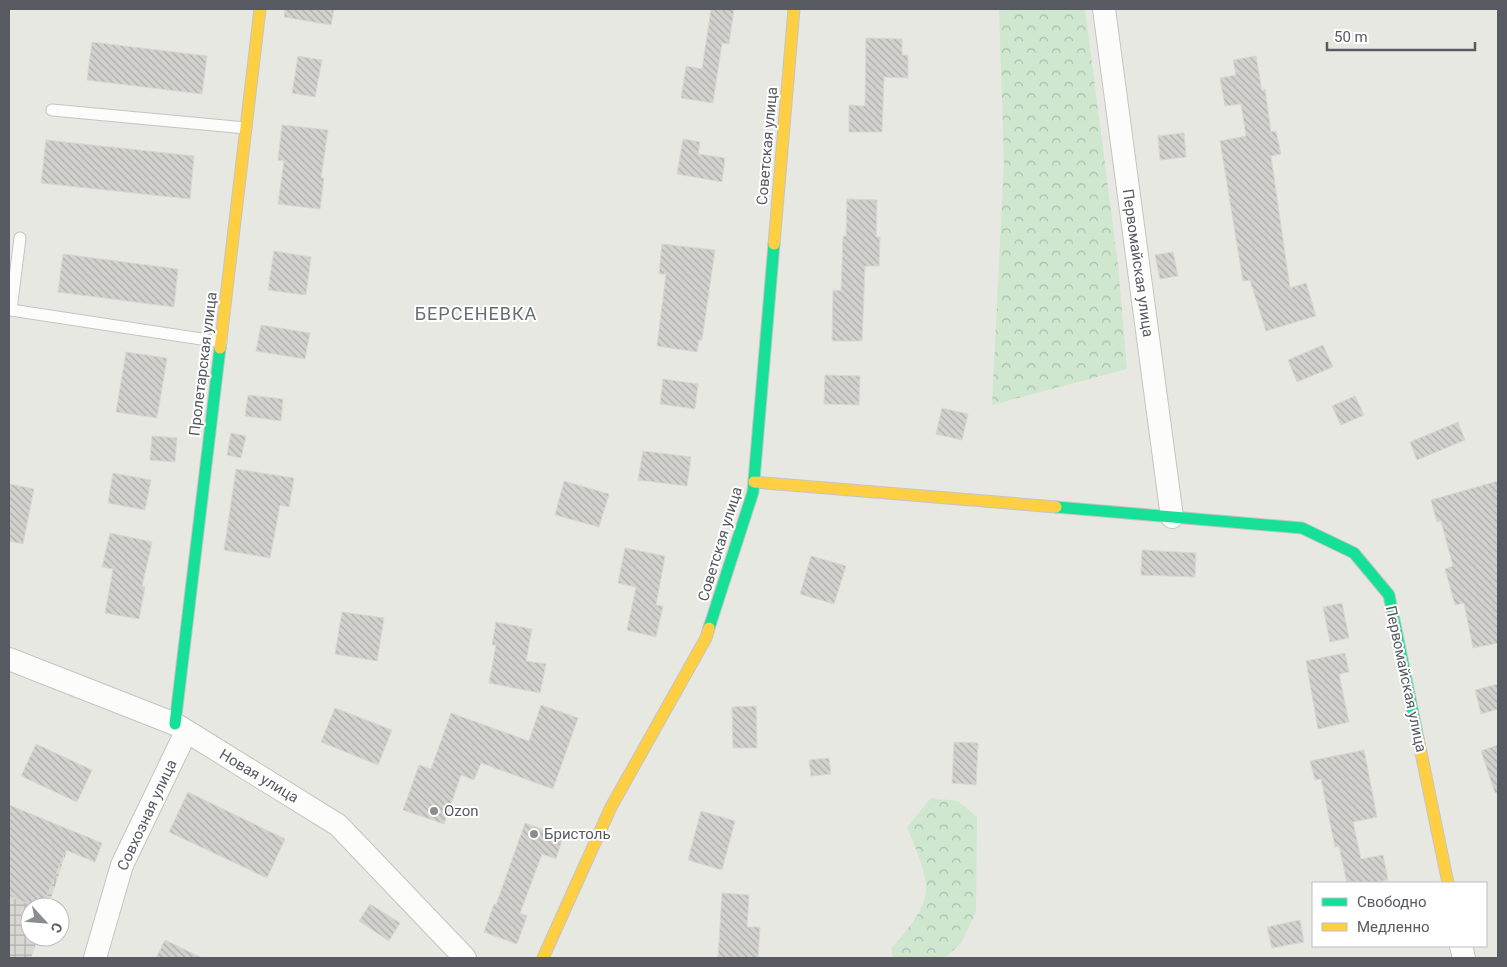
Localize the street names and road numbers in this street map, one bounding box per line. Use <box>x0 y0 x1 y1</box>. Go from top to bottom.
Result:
street label: Советская улица <box>753 86 781 206</box>
street label: Первомайская улица <box>1119 188 1157 338</box>
street label: Пролетарская улица <box>185 291 221 437</box>
street label: Советская улица <box>694 485 746 603</box>
street label: Первомайская улица <box>1382 604 1430 754</box>
street label: Новая улица <box>216 745 302 807</box>
street label: Совхозная улица <box>113 757 181 873</box>

